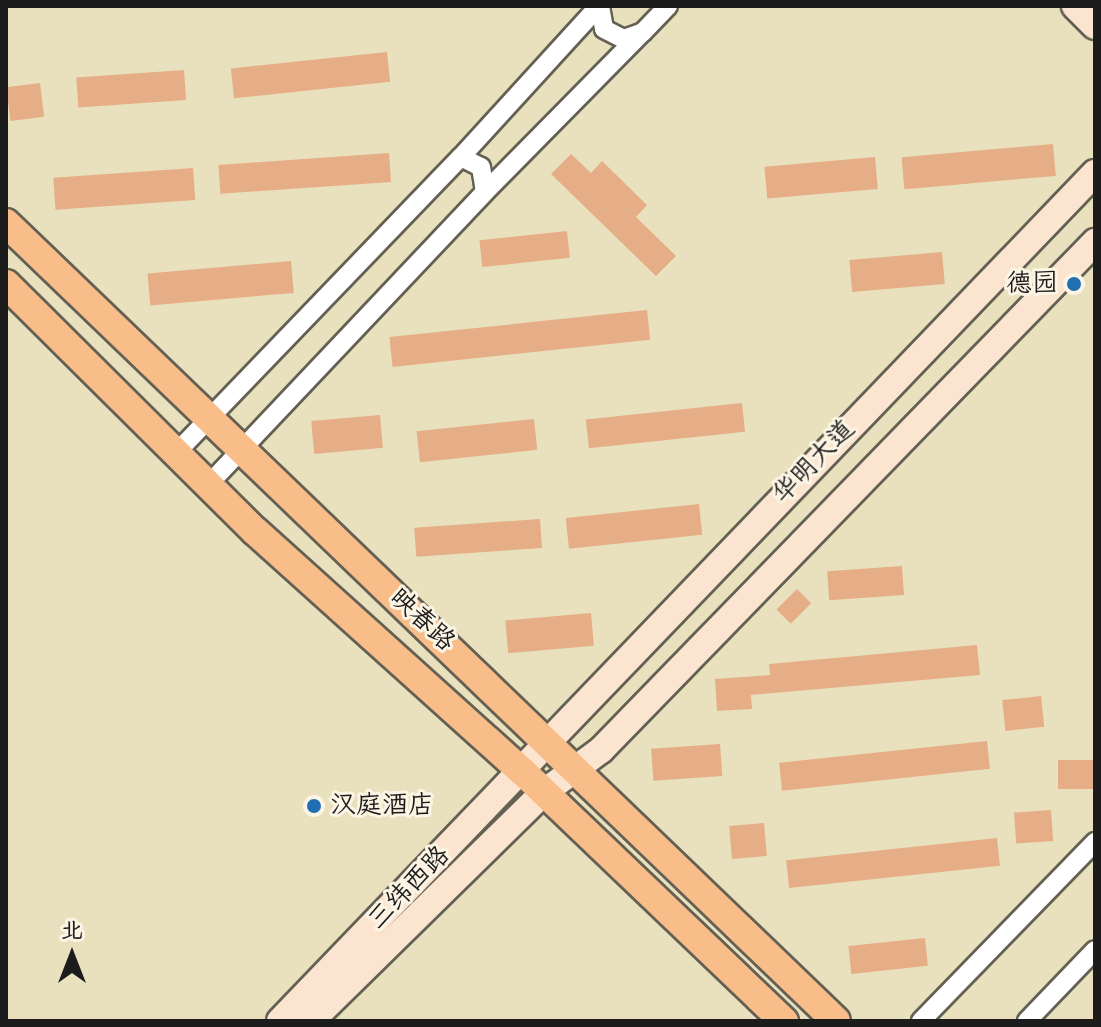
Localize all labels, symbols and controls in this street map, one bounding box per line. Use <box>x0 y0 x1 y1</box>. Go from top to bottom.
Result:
place label: 德园 <box>1006 268 1058 300</box>
marker: 德园 <box>1065 275 1083 293</box>
street label: 华明大道 <box>767 414 861 510</box>
street label: 映春路 <box>383 582 461 658</box>
place label: 汉庭酒店 <box>330 790 434 822</box>
marker: 汉庭酒店 <box>305 797 323 815</box>
street label: 三纬西路 <box>362 840 456 936</box>
north arrow <box>32 915 112 995</box>
text: 北 <box>61 915 83 946</box>

